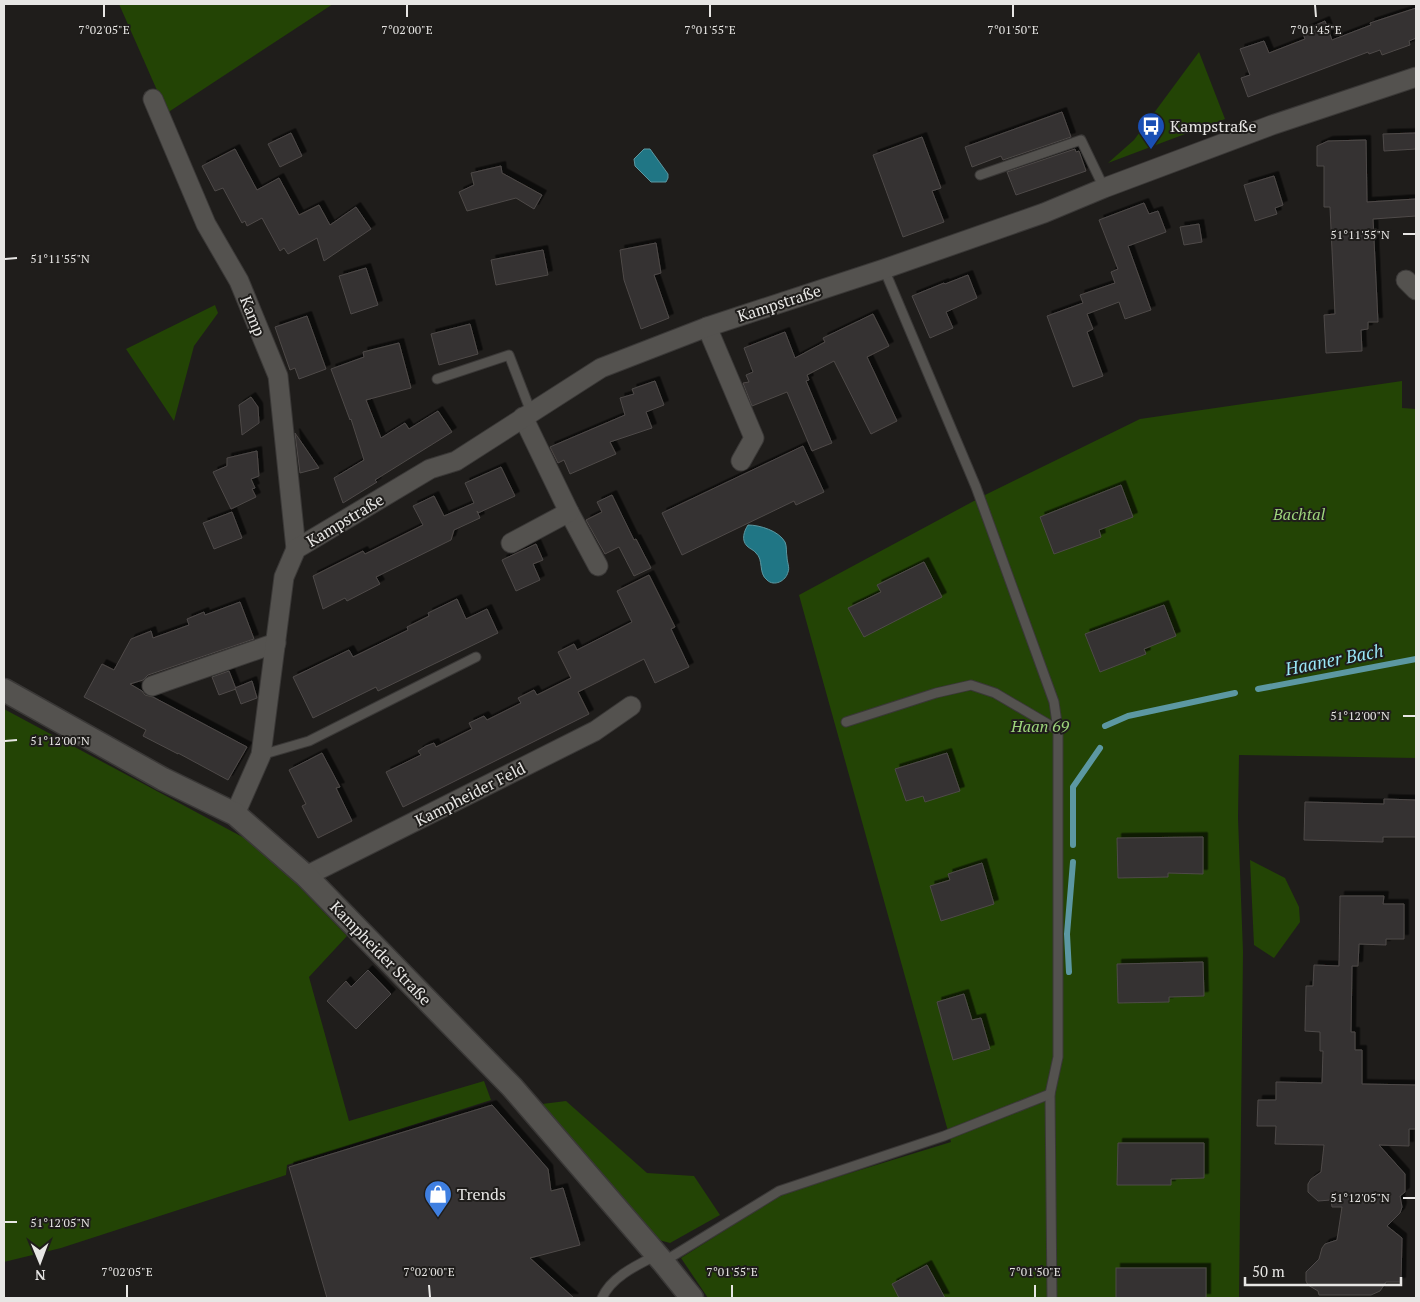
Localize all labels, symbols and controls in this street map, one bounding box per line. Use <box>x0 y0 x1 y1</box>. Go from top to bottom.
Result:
text: 7°02'05"E <box>78 22 130 37</box>
text: 7°02'00"E <box>381 22 433 37</box>
text: 7°01'55"E <box>684 22 736 37</box>
text: 7°01'50"E <box>987 22 1039 37</box>
text: 7°01'45"E <box>1290 22 1342 37</box>
bus stop icon: Kampstraße <box>1136 111 1166 150</box>
place label: Kampstraße <box>1170 115 1257 137</box>
text: 51°11'55"N <box>1330 227 1390 242</box>
text: 51°11'55"N <box>30 251 90 266</box>
street label: Kampstraße <box>734 279 824 327</box>
street label: Kamp <box>235 293 271 339</box>
street label: Kampstraße <box>302 488 388 552</box>
park label: Bachtal <box>1272 503 1326 525</box>
water label: Haaner Bach <box>1282 638 1385 680</box>
text: 51°12'00"N <box>1330 708 1390 723</box>
park label: Haan 69 <box>1010 715 1070 737</box>
text: 51°12'00"N <box>30 733 90 748</box>
street label: Kampheider Feld <box>411 757 529 831</box>
street label: Kampheider Straße <box>325 896 437 1010</box>
shop icon: Trends <box>423 1179 453 1218</box>
place label: Trends <box>457 1183 506 1205</box>
text: 51°12'05"N <box>1330 1190 1390 1205</box>
text: 51°12'05"N <box>30 1215 90 1230</box>
north arrow <box>15 1237 65 1287</box>
scale bar <box>1245 1254 1401 1286</box>
text: 50 m <box>1252 1261 1285 1281</box>
text: 7°02'05"E <box>101 1264 153 1279</box>
text: 7°02'00"E <box>403 1264 455 1279</box>
text: 7°01'55"E <box>706 1264 758 1279</box>
text: 7°01'50"E <box>1009 1264 1061 1279</box>
text: N <box>34 1266 46 1285</box>

